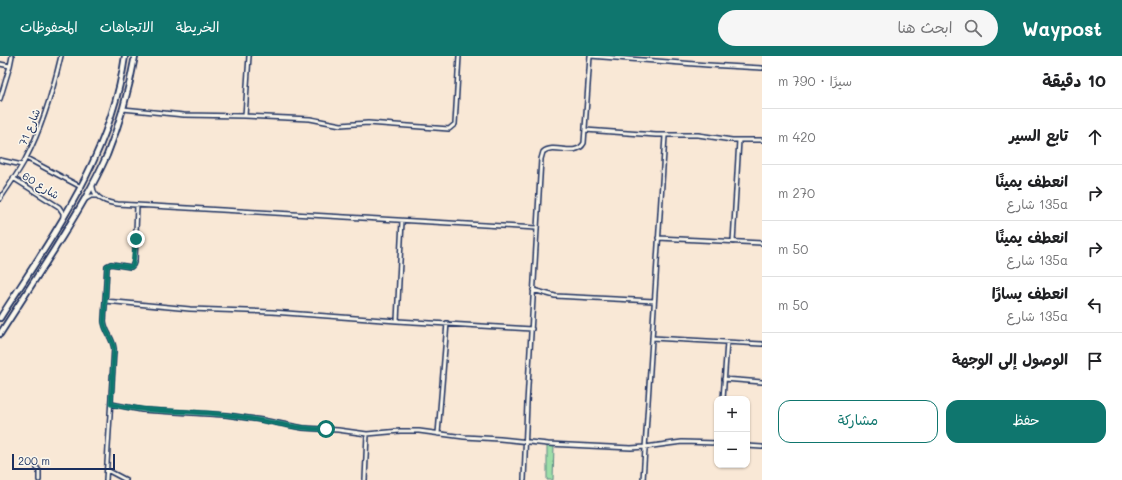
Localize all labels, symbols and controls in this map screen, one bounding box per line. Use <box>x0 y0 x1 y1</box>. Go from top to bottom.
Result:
search box <box>718 10 998 46</box>
text: Waypost <box>1022 16 1102 41</box>
text: المحفوظات <box>20 17 78 36</box>
text: الاتجاهات <box>100 17 154 36</box>
text: الخريطة <box>176 17 219 36</box>
text: ابحث هنا <box>897 17 952 37</box>
icon: search <box>962 17 984 39</box>
text: 10 دقيقة <box>1042 69 1106 91</box>
text: سيرًا · 790 m <box>778 72 852 89</box>
street label: شارع 71 <box>15 106 45 148</box>
text: تابع السير <box>1009 125 1068 145</box>
icon: ahead <box>1084 126 1106 148</box>
text: 420 m <box>778 128 815 145</box>
street label: شارع 60 <box>19 168 62 204</box>
text: انعطف يمينًا <box>996 171 1068 191</box>
icon: right <box>1084 182 1106 204</box>
text: 270 m <box>778 184 815 201</box>
text: 135a شارع <box>1007 195 1068 212</box>
text: انعطف يمينًا <box>996 227 1068 247</box>
route end <box>127 230 145 248</box>
icon: right <box>1084 238 1106 260</box>
text: 50 m <box>778 240 808 257</box>
text: 135a شارع <box>1007 251 1068 268</box>
text: انعطف يسارًا <box>992 283 1068 303</box>
icon: left <box>1084 294 1106 316</box>
text: 50 m <box>778 296 808 313</box>
text: 135a شارع <box>1007 307 1068 324</box>
text: الوصول إلى الوجهة <box>952 349 1068 369</box>
icon: arrive <box>1084 350 1106 372</box>
map controls <box>714 396 750 468</box>
button: + <box>714 396 750 432</box>
button: مشاركة <box>778 400 938 443</box>
button: حفظ <box>946 400 1106 443</box>
route start <box>317 420 335 438</box>
button: − <box>714 432 750 468</box>
scale bar <box>12 452 115 471</box>
text: 200 m <box>18 453 50 468</box>

